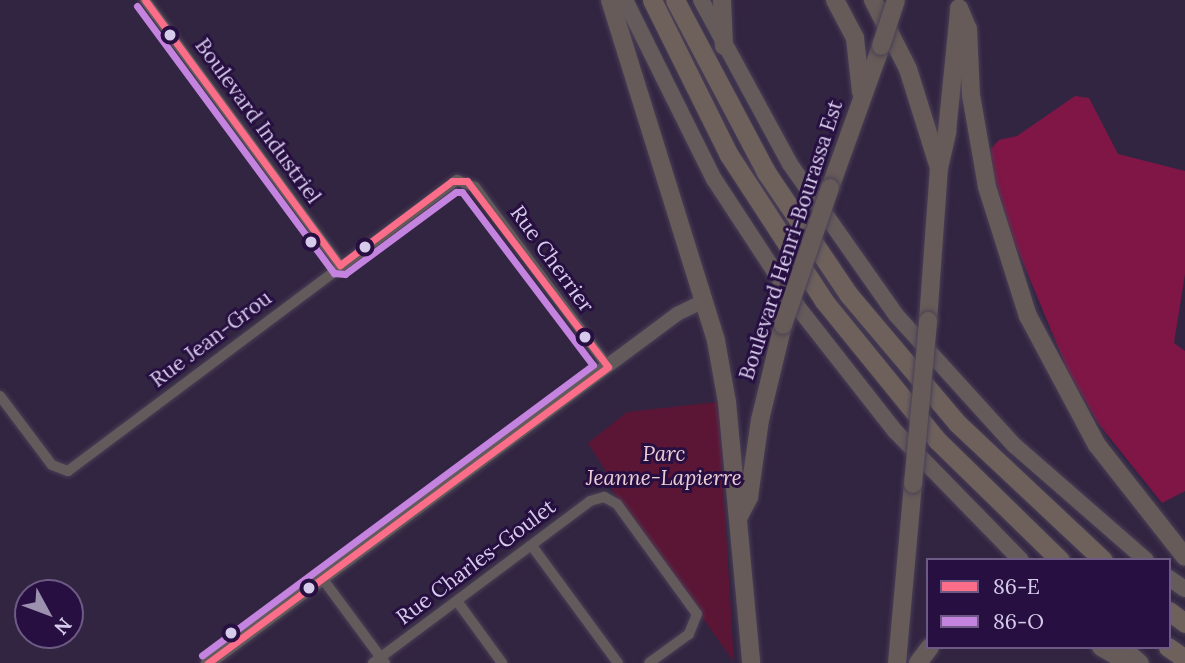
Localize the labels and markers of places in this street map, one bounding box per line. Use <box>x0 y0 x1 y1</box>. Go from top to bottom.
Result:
unlabelled marker <box>163 28 177 42</box>
unlabelled marker <box>304 235 318 249</box>
unlabelled marker <box>358 240 372 254</box>
unlabelled marker <box>578 330 592 344</box>
unlabelled marker <box>302 581 316 595</box>
unlabelled marker <box>224 626 238 640</box>

